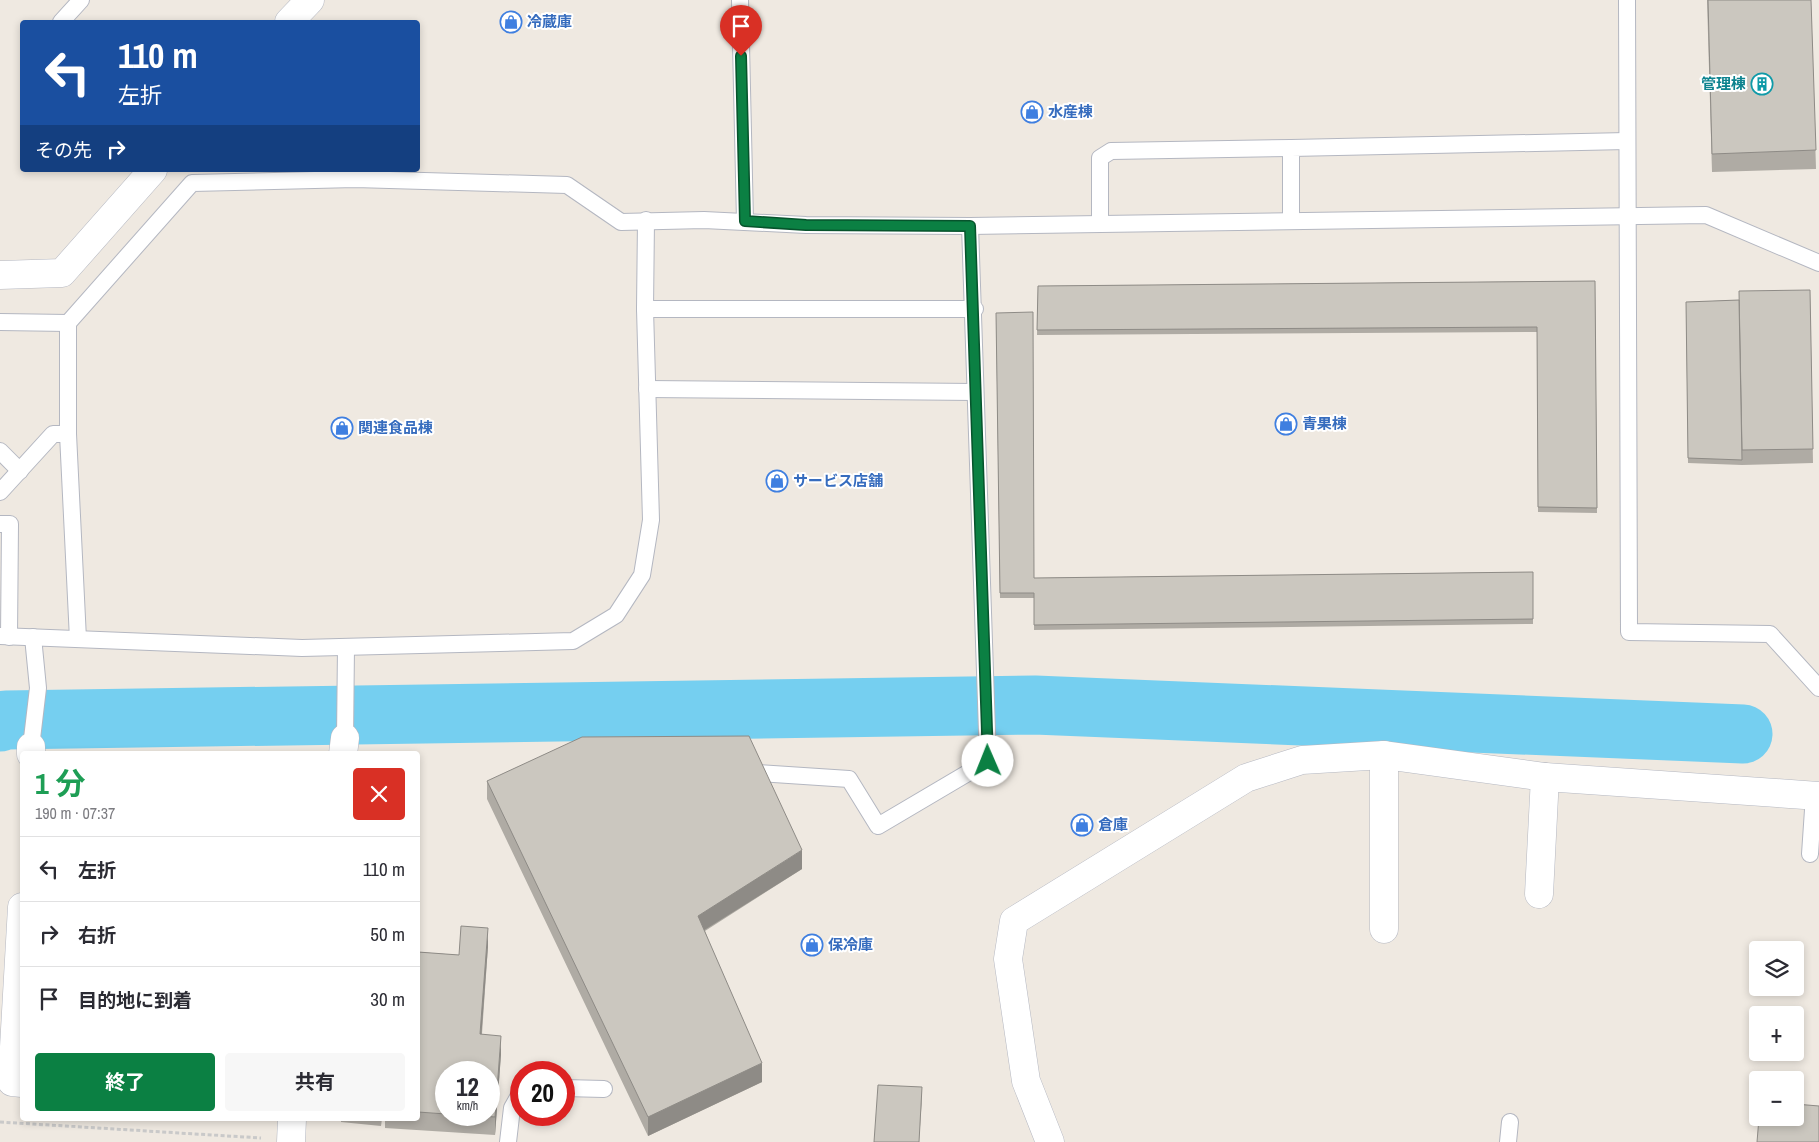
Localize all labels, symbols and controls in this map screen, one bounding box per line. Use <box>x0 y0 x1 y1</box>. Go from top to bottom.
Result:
pin <box>720 5 762 56</box>
shop icon: 冷蔵庫 <box>499 10 523 34</box>
place label: 冷蔵庫 <box>527 11 572 32</box>
icon: arrive <box>727 12 755 40</box>
text: 110 m <box>118 32 198 79</box>
icon: left <box>35 40 100 105</box>
building icon: 管理棟 <box>1750 72 1774 96</box>
place label: 管理棟 <box>1701 73 1746 94</box>
text: 左折 <box>118 80 162 110</box>
shop icon: 水産棟 <box>1020 100 1044 124</box>
place label: 水産棟 <box>1048 101 1093 122</box>
icon: right <box>102 135 130 163</box>
text: その先 <box>35 137 92 163</box>
shop icon: 青果棟 <box>1274 412 1298 436</box>
place label: 青果棟 <box>1302 413 1347 434</box>
shop icon: 関連食品棟 <box>330 416 354 440</box>
place label: 関連食品棟 <box>358 417 433 438</box>
shop icon: サービス店舗 <box>765 469 789 493</box>
place label: サービス店舗 <box>793 470 883 491</box>
position arrow <box>961 734 1013 786</box>
text: 1 分 <box>35 763 86 803</box>
button: close <box>353 768 405 820</box>
text: 190 m · 07:37 <box>35 802 115 824</box>
shop icon: 倉庫 <box>1070 813 1094 837</box>
place label: 倉庫 <box>1098 814 1128 835</box>
icon: left <box>35 855 63 883</box>
text: 110 m <box>363 856 405 882</box>
text: 左折 <box>78 857 116 883</box>
icon: right <box>35 920 63 948</box>
text: 50 m <box>370 921 405 947</box>
text: 右折 <box>78 922 116 948</box>
shop icon: 保冷庫 <box>800 933 824 957</box>
place label: 保冷庫 <box>828 934 873 955</box>
map controls <box>1749 941 1804 1126</box>
button: layers <box>1749 941 1804 996</box>
icon: arrive <box>35 985 63 1013</box>
text: 30 m <box>370 986 405 1012</box>
text: 目的地に到着 <box>78 987 192 1013</box>
button: + <box>1749 1006 1804 1061</box>
button: 終了 <box>35 1053 215 1111</box>
button: 共有 <box>225 1053 405 1111</box>
speed limit sign: 20 <box>510 1061 575 1126</box>
text: 12 <box>456 1070 479 1104</box>
button: − <box>1749 1071 1804 1126</box>
text: km/h <box>457 1098 478 1114</box>

